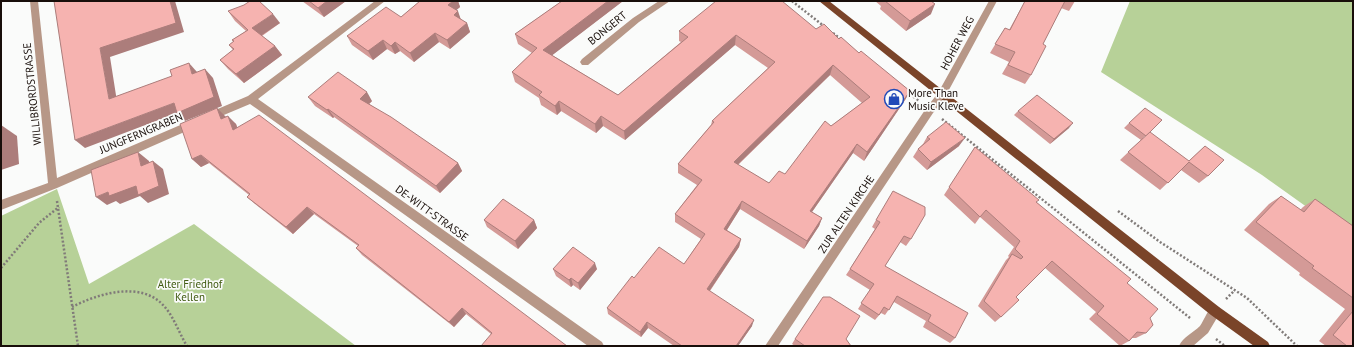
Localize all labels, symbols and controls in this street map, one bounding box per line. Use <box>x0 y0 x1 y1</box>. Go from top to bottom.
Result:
street label: BONGERT <box>585 8 629 48</box>
street label: HOHER WEG <box>937 13 977 72</box>
street label: WILLIBRORDSTRASSE <box>20 42 44 146</box>
place label: More Than Music Kleve <box>908 86 964 113</box>
shop icon: More Than Music Kleve <box>883 88 905 110</box>
street label: JUNGFERNGRABEN <box>96 109 185 157</box>
street label: ZUR ALTEN KIRCHE <box>815 172 877 256</box>
street label: DE-WITT-STRASSE <box>393 182 471 244</box>
park label: Alter Friedhof Kellen <box>158 277 223 304</box>

